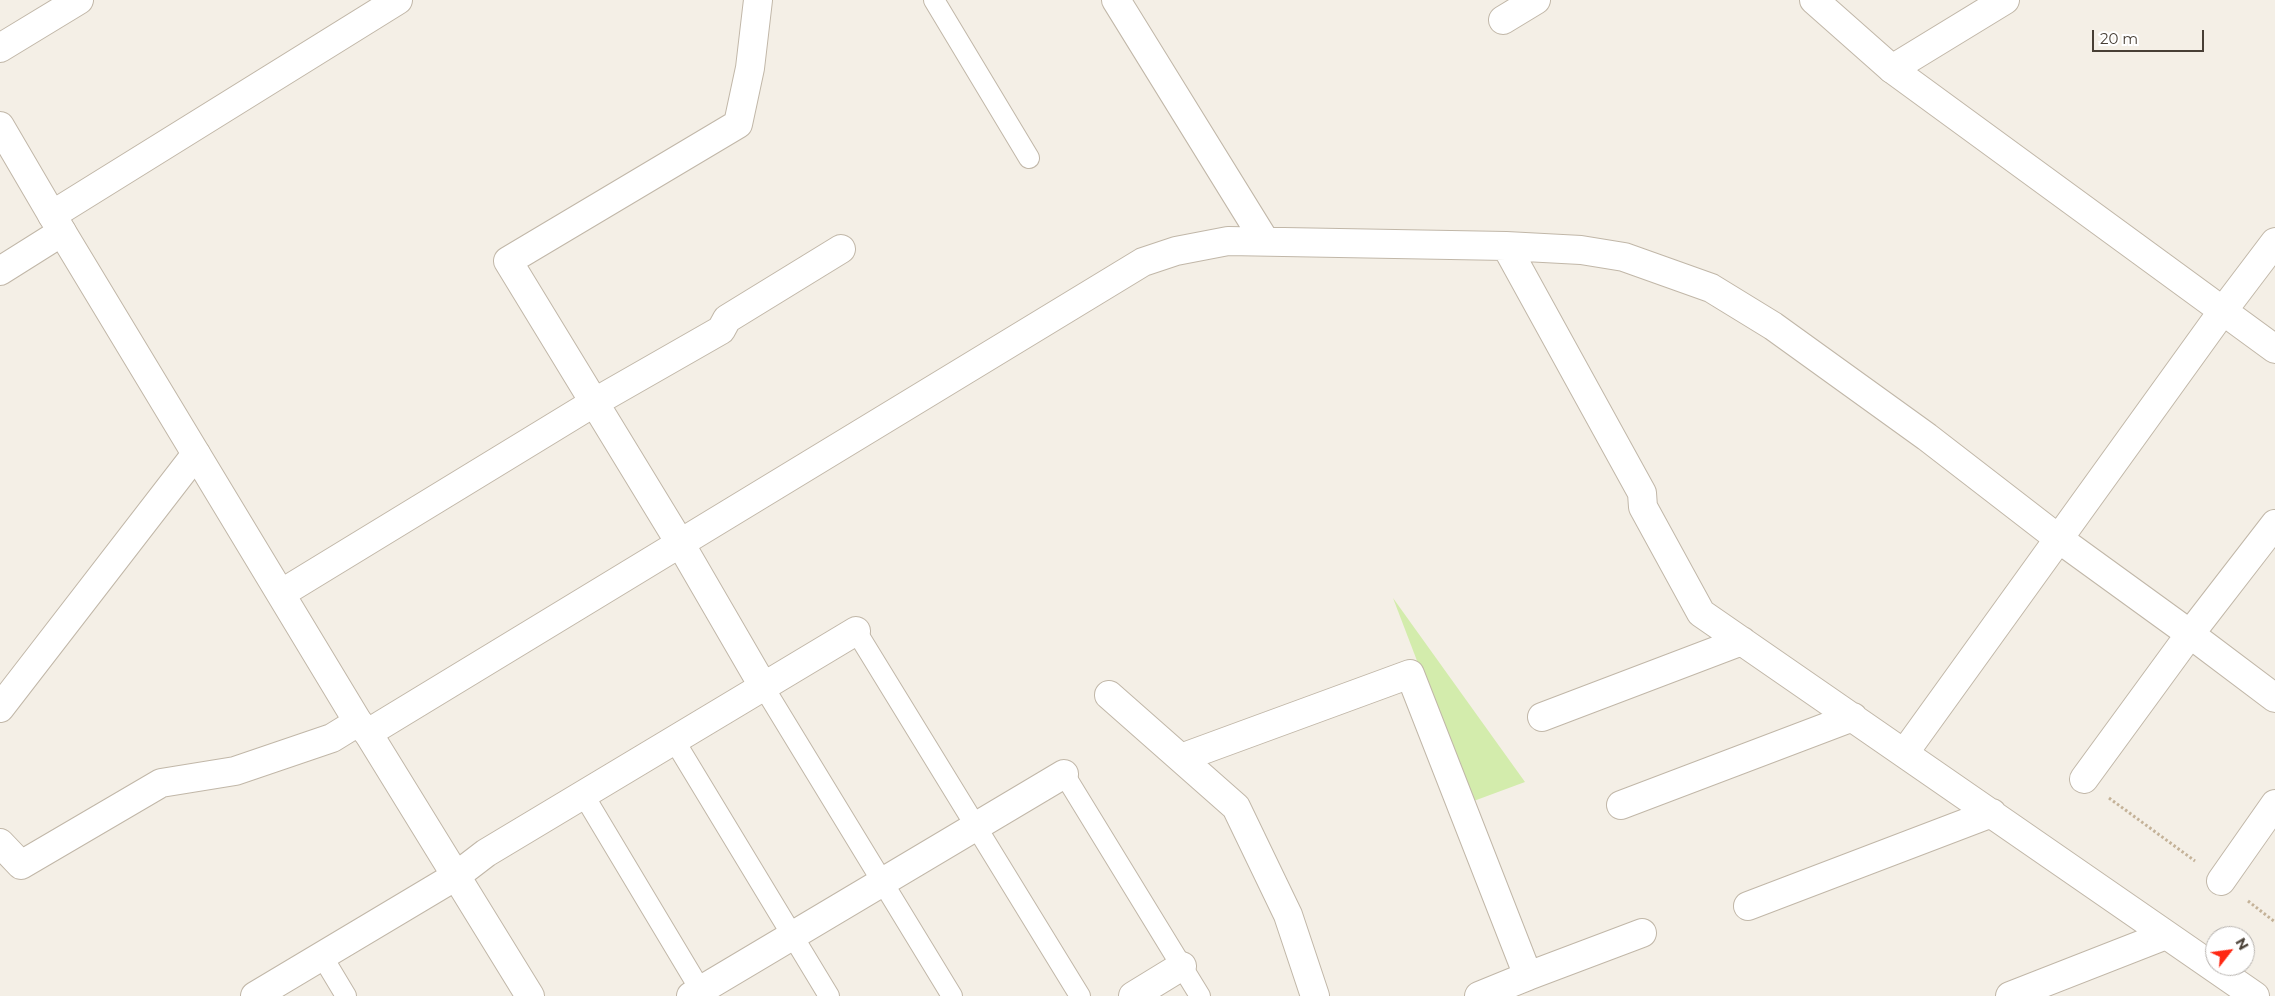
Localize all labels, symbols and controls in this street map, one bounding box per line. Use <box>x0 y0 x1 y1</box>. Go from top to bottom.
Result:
scale bar <box>2095 20 2208 52</box>
text: 20 m <box>2100 29 2138 48</box>
north arrow <box>2205 926 2255 976</box>
text: N <box>2232 935 2253 953</box>

